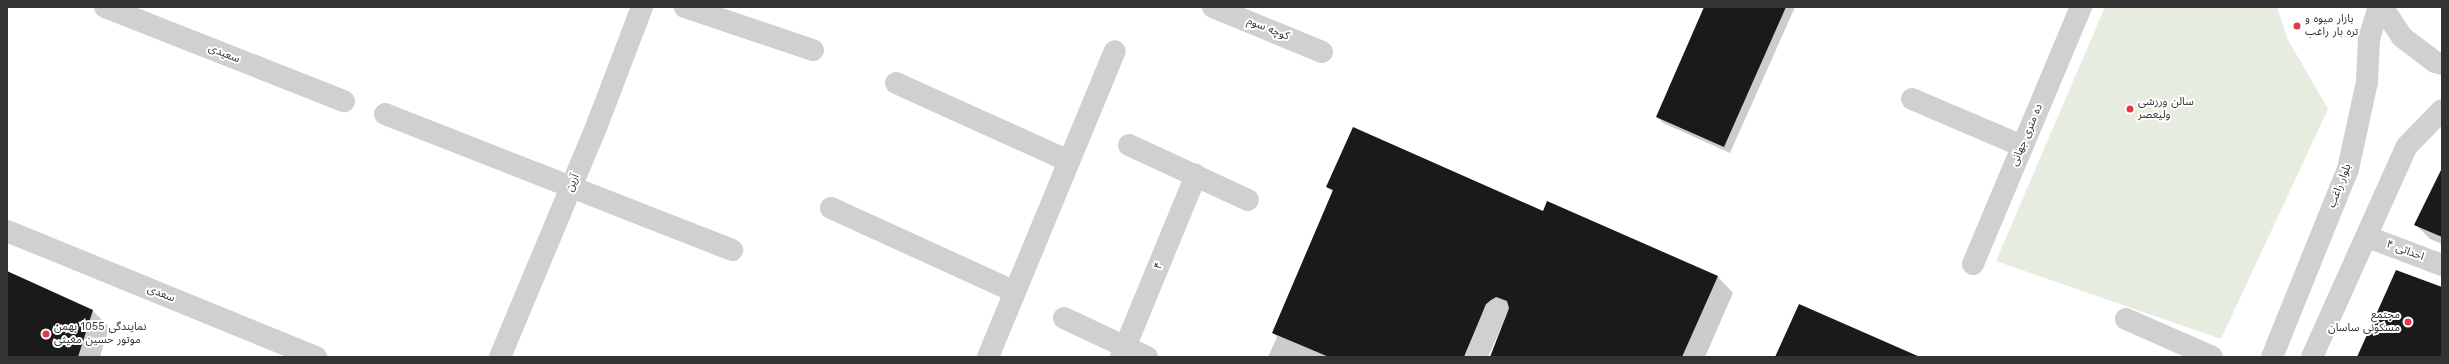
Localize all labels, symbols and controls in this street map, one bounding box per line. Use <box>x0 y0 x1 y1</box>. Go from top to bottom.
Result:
place label: بازار میوه و تره بار راغب <box>2305 13 2358 39</box>
street label: کوچه سوم <box>1245 15 1291 43</box>
marker: بازار میوه و تره بار راغب <box>2292 21 2302 31</box>
street label: سعیدی <box>206 42 242 66</box>
place label: سالن ورزشی ولیعصر <box>2138 96 2194 122</box>
street label: ده متری جهانی <box>2008 102 2046 168</box>
marker: سالن ورزشی ولیعصر <box>2125 104 2135 114</box>
street label: بلوار راغب <box>2326 162 2354 210</box>
street label: آرین <box>563 172 583 194</box>
street label: احداثی ۴ <box>2384 238 2426 264</box>
street label: ۴ <box>1152 261 1166 271</box>
street label: سعدی <box>145 283 177 305</box>
place label: مجتمع مسکونی ساسان <box>2328 309 2400 335</box>
marker: مجتمع مسکونی ساسان <box>2403 317 2413 327</box>
place label: نمایندگی 1055 بهمن موتور حسین مغیثی <box>54 321 146 347</box>
marker: نمایندگی 1055 بهمن موتور حسین مغیثی <box>41 329 51 339</box>

